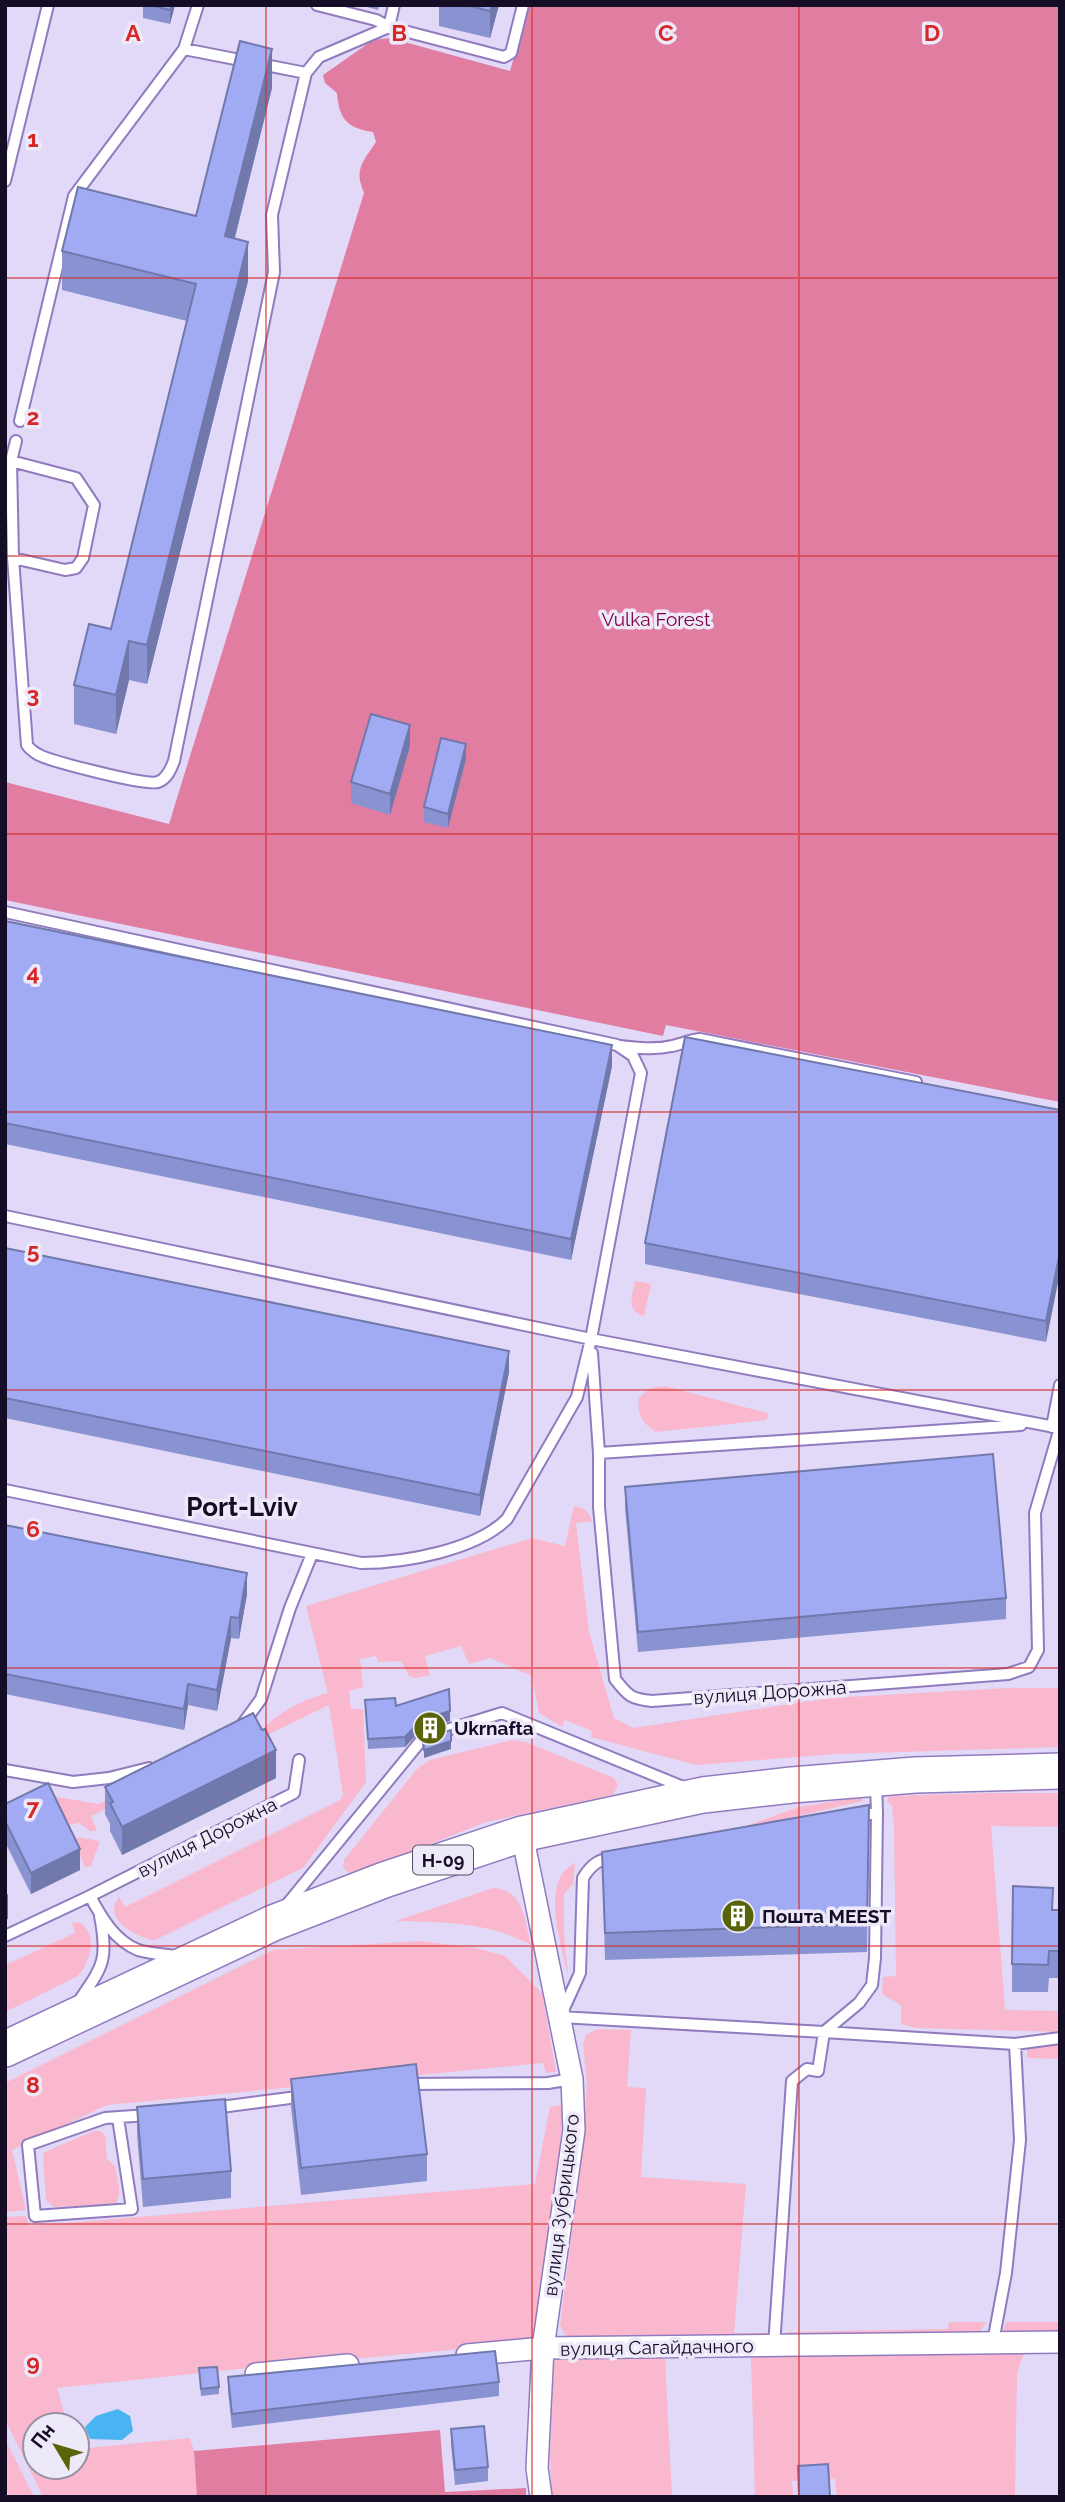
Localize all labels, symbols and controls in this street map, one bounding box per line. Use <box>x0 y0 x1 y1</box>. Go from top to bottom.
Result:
text: A <box>125 19 141 46</box>
text: B <box>391 19 407 46</box>
text: C <box>658 19 674 46</box>
text: D <box>924 19 940 46</box>
text: 1 <box>27 125 39 152</box>
text: 2 <box>27 403 39 430</box>
park label: Vulka Forest <box>602 608 711 630</box>
text: 3 <box>27 681 39 708</box>
text: 4 <box>26 959 40 986</box>
text: 5 <box>27 1237 40 1264</box>
district label: Port-Lviv <box>186 1492 298 1522</box>
text: 6 <box>26 1515 40 1542</box>
street label: вулиця Дорожна <box>693 1676 847 1708</box>
building icon: Ukrnafta <box>411 1709 449 1747</box>
place label: Ukrnafta <box>454 1717 534 1739</box>
street label: вулиця Дорожна <box>134 1792 280 1882</box>
text: 7 <box>27 1793 40 1820</box>
road number: Н-09 <box>413 1846 473 1874</box>
building icon: Пошта MEEST <box>719 1897 757 1935</box>
place label: Пошта MEEST <box>762 1905 891 1927</box>
text: 8 <box>26 2071 40 2098</box>
street label: вулиця Зубрицького <box>539 2113 583 2297</box>
street label: вулиця Сагайдачного <box>560 2334 754 2360</box>
text: 9 <box>26 2349 40 2376</box>
north arrow <box>21 2411 91 2481</box>
text: Пн <box>26 2419 59 2452</box>

